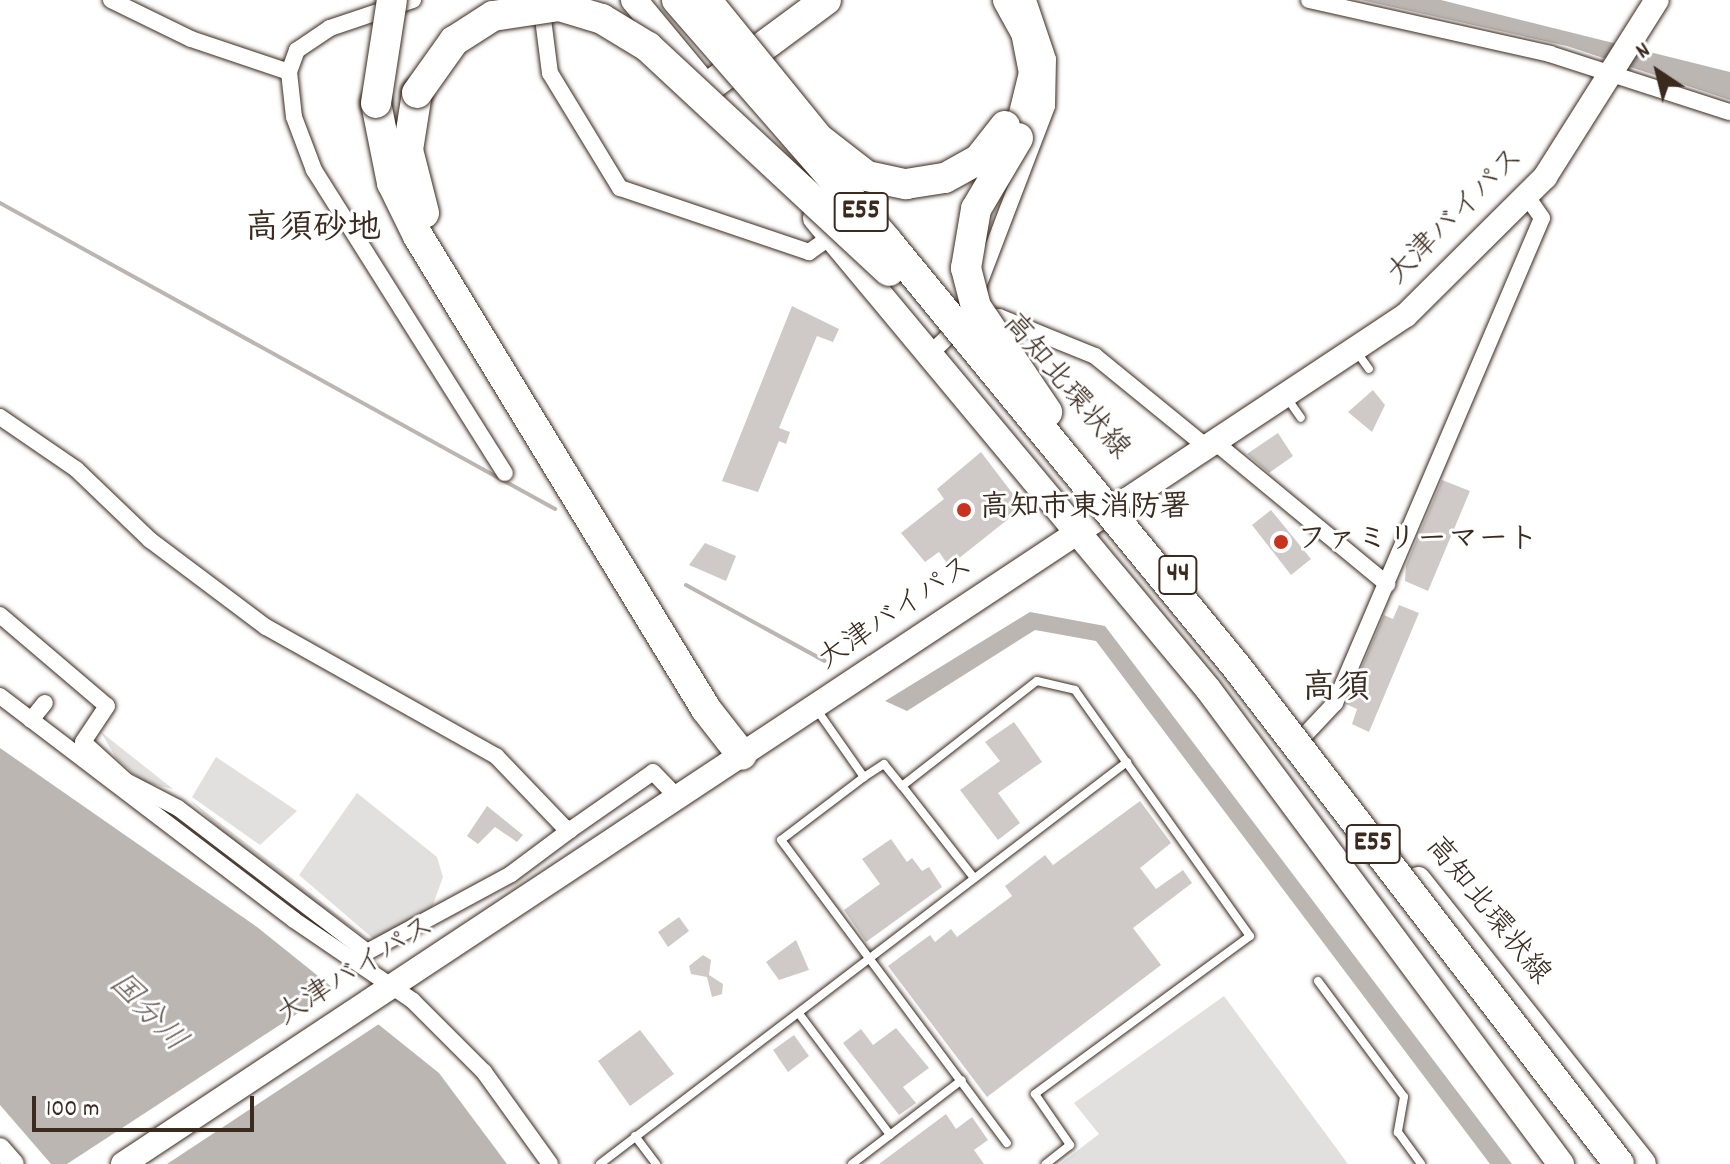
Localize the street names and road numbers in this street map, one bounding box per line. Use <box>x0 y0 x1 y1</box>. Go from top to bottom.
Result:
street label: 大津バイパス <box>1381 142 1533 294</box>
road number: E55 <box>833 188 889 236</box>
street label: 高知北環状線 <box>992 307 1136 469</box>
street label: 大津バイパス <box>812 550 982 680</box>
road number: 44 <box>1158 551 1198 599</box>
road number: E55 <box>1345 820 1401 868</box>
street label: 高知北環状線 <box>1415 831 1557 993</box>
street label: 大津バイパス <box>271 910 443 1036</box>

